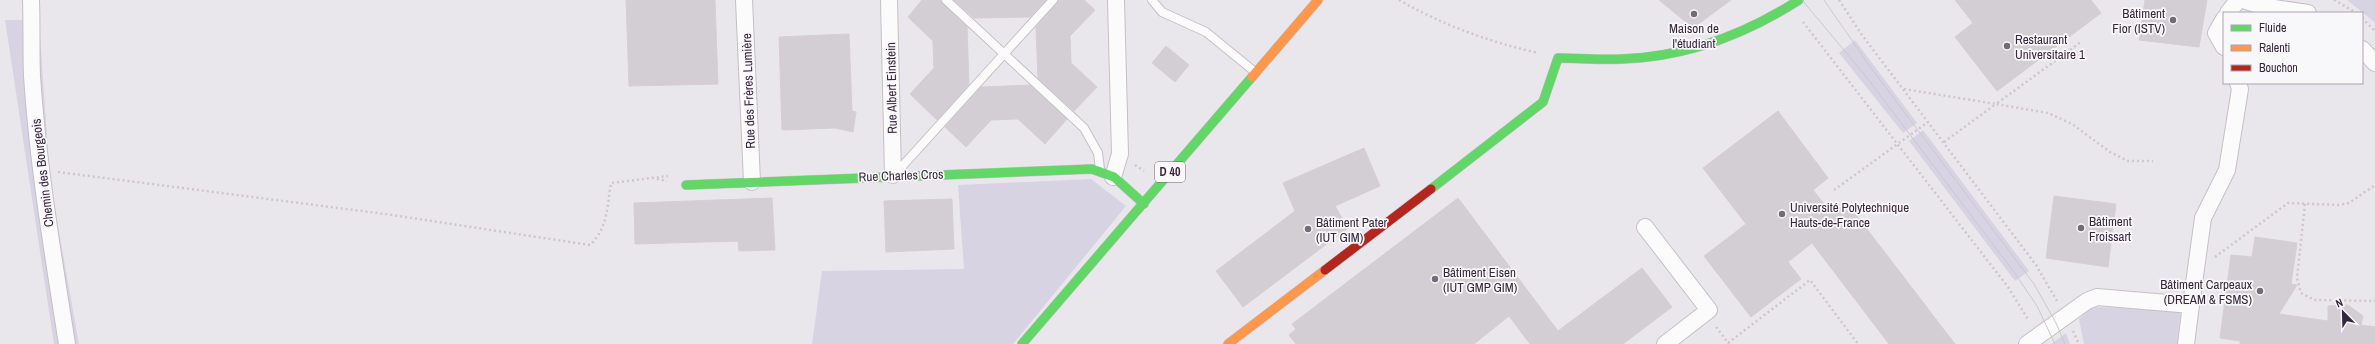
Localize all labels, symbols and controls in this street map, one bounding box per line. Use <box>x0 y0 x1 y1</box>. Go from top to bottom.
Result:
place label: Bâtiment Fior (ISTV) <box>2112 5 2165 37</box>
marker: Maison de l'étudiant <box>1689 9 1699 19</box>
legend <box>2223 12 2363 84</box>
marker: Bâtiment Fior (ISTV) <box>2168 15 2178 25</box>
place label: Maison de l'étudiant <box>1669 20 1719 52</box>
text: Fluide <box>2259 20 2286 36</box>
place label: Restaurant Universitaire 1 <box>2015 31 2085 63</box>
street label: Rue des Frères Lumière <box>738 33 759 149</box>
text: Ralenti <box>2259 40 2290 56</box>
marker: Restaurant Universitaire 1 <box>2002 41 2012 51</box>
street label: Rue Albert Einstein <box>882 42 901 134</box>
text: Bouchon <box>2259 60 2298 76</box>
street label: Chemin des Bourgeois <box>27 118 58 228</box>
road number: D 40 <box>1155 162 1185 182</box>
street label: Rue Charles Cros <box>858 166 944 185</box>
place label: Université Polytechnique Hauts-de-France <box>1790 199 1909 231</box>
marker: Université Polytechnique Hauts-de-France <box>1777 209 1787 219</box>
place label: Bâtiment Froissart <box>2089 213 2132 245</box>
place label: Bâtiment Pater (IUT GIM) <box>1316 214 1388 246</box>
marker: Bâtiment Froissart <box>2076 223 2086 233</box>
marker: Bâtiment Pater (IUT GIM) <box>1303 224 1313 234</box>
place label: Bâtiment Eisen (IUT GMP GIM) <box>1443 264 1518 296</box>
marker: Bâtiment Eisen (IUT GMP GIM) <box>1430 274 1440 284</box>
place label: Bâtiment Carpeaux (DREAM & FSMS) <box>2160 276 2253 308</box>
marker: Bâtiment Carpeaux (DREAM & FSMS) <box>2255 286 2265 296</box>
north arrow <box>2323 292 2363 332</box>
text: N <box>2333 295 2345 311</box>

